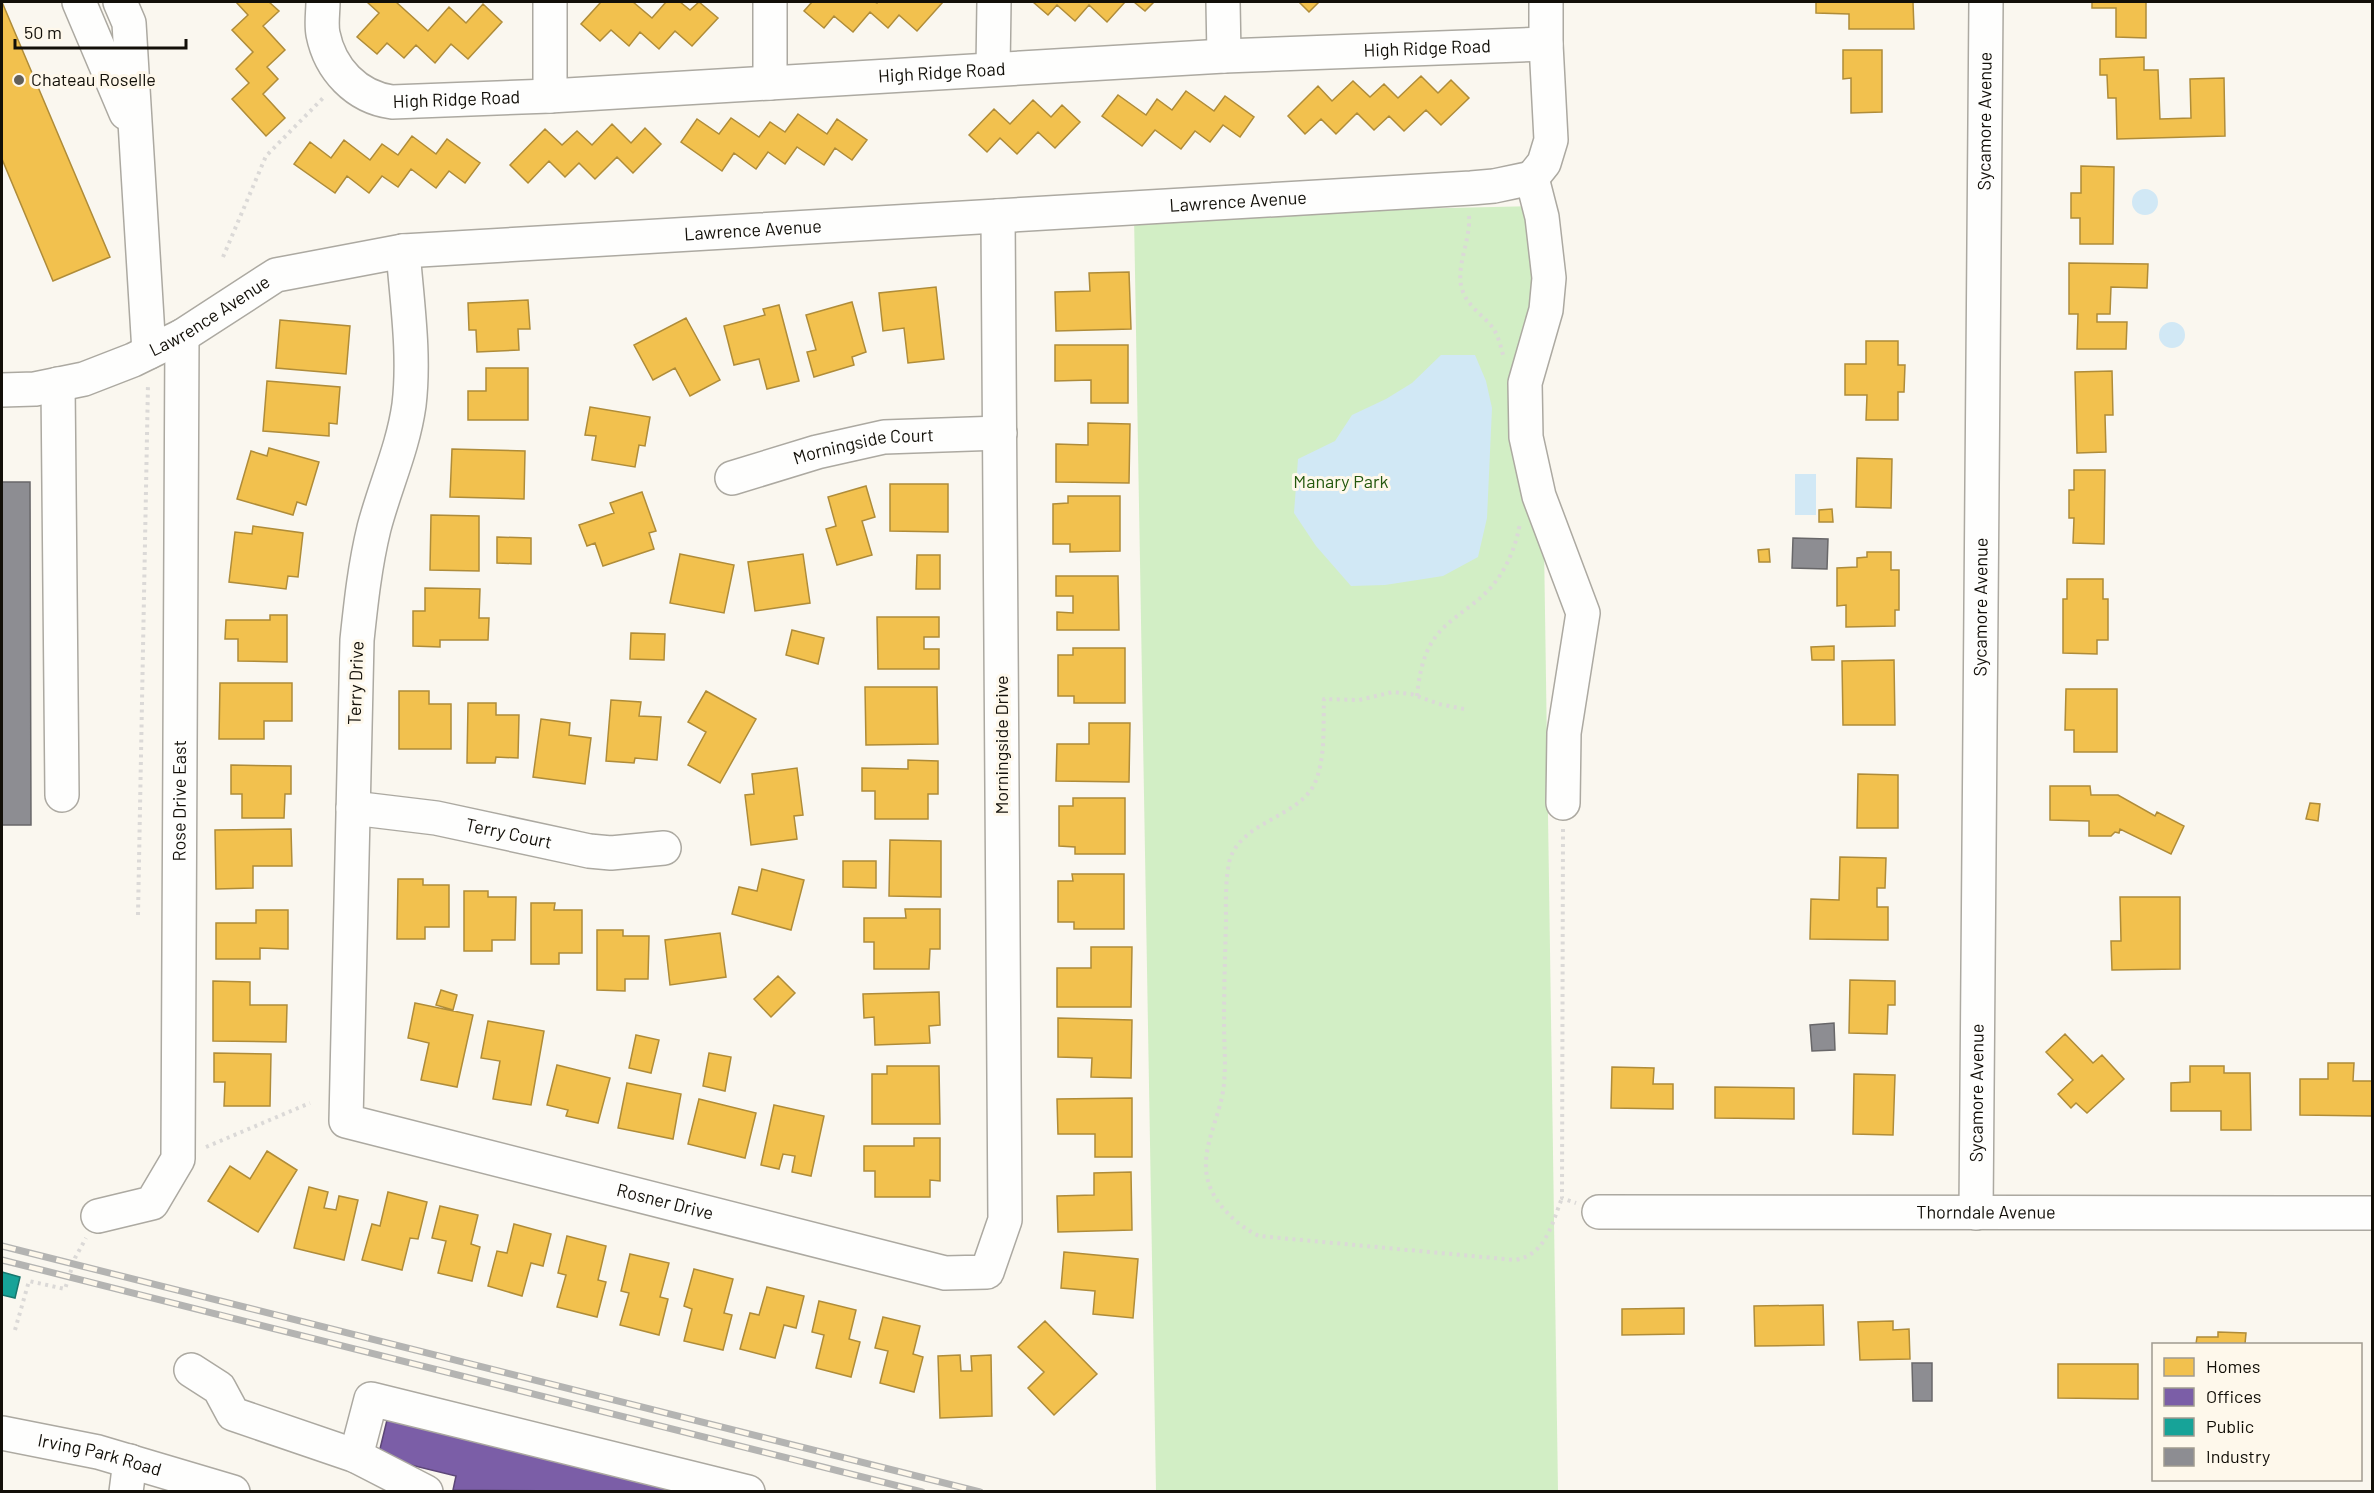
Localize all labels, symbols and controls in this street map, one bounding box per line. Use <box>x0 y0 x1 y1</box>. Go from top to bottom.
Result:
scale bar <box>15 12 186 50</box>
text: 50 m <box>24 21 62 43</box>
street label: High Ridge Road <box>1363 34 1491 61</box>
street label: Sycamore Avenue <box>1972 52 1996 190</box>
street label: High Ridge Road <box>877 57 1006 87</box>
place label: Chateau Roselle <box>31 68 156 90</box>
marker: Chateau Roselle <box>12 73 26 87</box>
street label: High Ridge Road <box>392 85 521 112</box>
street label: Lawrence Avenue <box>1169 186 1307 216</box>
street label: Lawrence Avenue <box>683 214 822 244</box>
street label: Lawrence Avenue <box>145 270 274 360</box>
street label: Morningside Court <box>790 423 934 469</box>
park label: Manary Park <box>1293 470 1389 492</box>
street label: Sycamore Avenue <box>1968 538 1992 676</box>
street label: Terry Drive <box>343 641 367 725</box>
street label: Morningside Drive <box>990 675 1012 815</box>
street label: Rose Drive East <box>167 740 190 862</box>
street label: Terry Court <box>464 813 554 853</box>
street label: Sycamore Avenue <box>1964 1024 1988 1162</box>
street label: Rosner Drive <box>615 1178 716 1224</box>
street label: Thorndale Avenue <box>1916 1200 2056 1223</box>
legend <box>2152 1343 2362 1481</box>
text: Homes <box>2206 1355 2260 1377</box>
text: Offices <box>2206 1385 2262 1407</box>
text: Public <box>2206 1415 2254 1437</box>
street label: Irving Park Road <box>36 1428 164 1480</box>
text: Industry <box>2206 1445 2270 1467</box>

